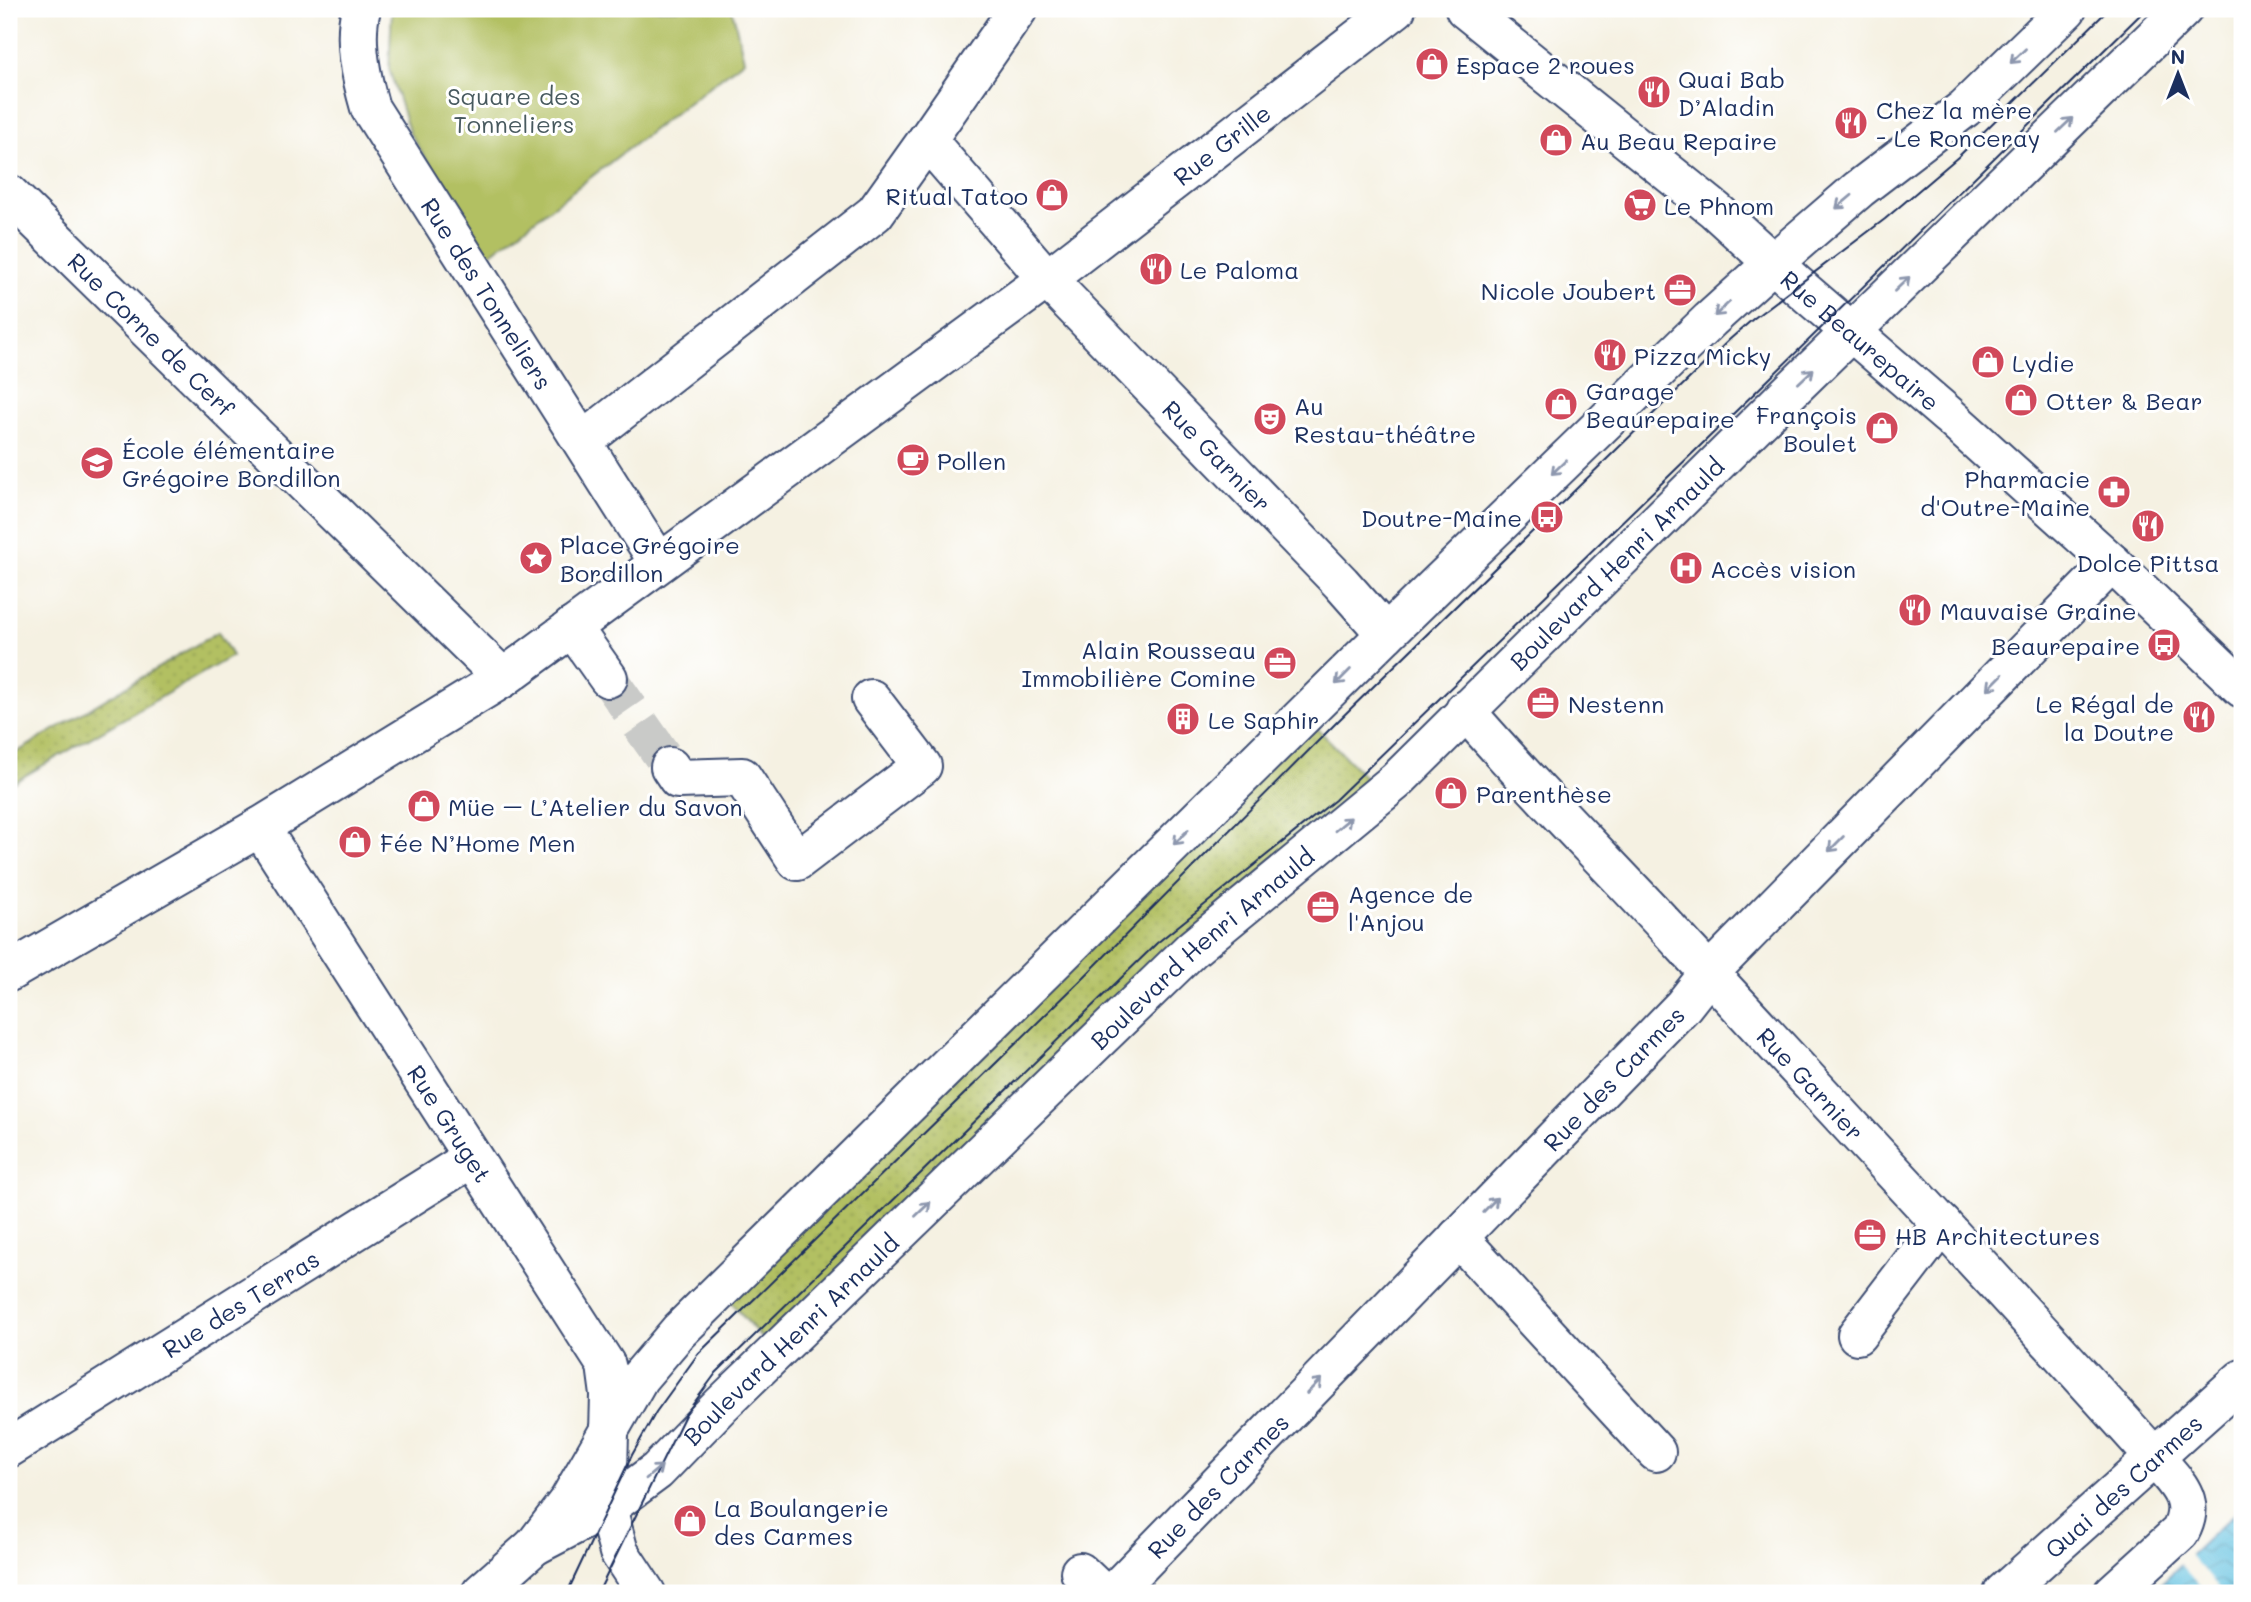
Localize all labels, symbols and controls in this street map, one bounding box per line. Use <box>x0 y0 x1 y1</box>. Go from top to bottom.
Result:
north arrow <box>2142 38 2212 108</box>
text: N <box>2171 44 2185 69</box>
shop icon: Espace 2 roues <box>1413 45 1451 83</box>
one-way arrow <box>2010 48 2027 65</box>
place label: Espace 2 roues <box>1456 49 1635 80</box>
place label: Quai Bab D’Aladin <box>1678 63 1785 122</box>
restaurant icon: Quai Bab D’Aladin <box>1635 73 1673 111</box>
park label: Square des Tonneliers <box>447 80 581 139</box>
place label: Chez la mère - Le Ronceray <box>1876 94 2040 153</box>
street label: Rue Grille <box>1166 97 1276 192</box>
restaurant icon: Chez la mère - Le Ronceray <box>1832 104 1870 142</box>
one-way arrow <box>2056 117 2073 134</box>
shop icon: Au Beau Repaire <box>1537 121 1575 159</box>
place label: Au Beau Repaire <box>1580 125 1777 156</box>
shop icon: Ritual Tatoo <box>1033 176 1071 214</box>
place label: Ritual Tatoo <box>886 180 1028 211</box>
supermarket icon: Le Phnom <box>1621 186 1659 224</box>
place label: Le Phnom <box>1664 190 1774 221</box>
street label: Rue des Tonneliers <box>415 191 560 395</box>
one-way arrow <box>1835 194 1853 210</box>
street label: Rue Corne de Cerf <box>62 245 242 423</box>
restaurant icon: Le Paloma <box>1137 250 1175 288</box>
place label: Le Paloma <box>1180 254 1299 285</box>
street label: Rue Beaurepaire <box>1775 263 1947 417</box>
office icon: Nicole Joubert <box>1661 271 1699 309</box>
place label: Nicole Joubert <box>1481 275 1656 306</box>
one-way arrow <box>1893 276 1910 293</box>
one-way arrow <box>1713 301 1731 317</box>
restaurant icon: Pizza Micky <box>1591 336 1629 374</box>
place label: Pizza Micky <box>1634 340 1771 371</box>
shop icon: Lydie <box>1969 343 2007 381</box>
place label: Lydie <box>2012 347 2075 378</box>
one-way arrow <box>1797 368 1814 385</box>
place label: Garage Beaurepaire <box>1586 375 1735 434</box>
shop icon: Otter & Bear <box>2002 381 2040 419</box>
shop icon: Garage Beaurepaire <box>1542 385 1580 423</box>
place label: Otter & Bear <box>2046 385 2202 416</box>
place label: Au Restau-théâtre <box>1294 390 1476 449</box>
street label: Rue Garnier <box>1156 393 1279 518</box>
place label: François Boulet <box>1756 399 1857 458</box>
theatre icon: Au Restau-théâtre <box>1251 400 1289 438</box>
shop icon: François Boulet <box>1863 409 1901 447</box>
place label: École élémentaire Grégoire Bordillon <box>122 434 341 493</box>
cafe icon: Pollen <box>894 441 932 479</box>
school or university icon: École élémentaire Grégoire Bordillon <box>78 444 116 482</box>
place label: Pollen <box>937 445 1006 476</box>
street label: Boulevard Henri Arnauld <box>1502 450 1730 676</box>
one-way arrow <box>1550 458 1567 475</box>
place label: Pharmacie d'Outre-Maine <box>1920 463 2090 522</box>
pharmacy icon: Pharmacie d'Outre-Maine <box>2095 473 2133 511</box>
bus stop icon: Doutre-Maine <box>1528 498 1566 536</box>
place label: Doutre-Maine <box>1361 502 1522 533</box>
restaurant icon: Dolce Pittsa <box>2129 507 2167 545</box>
place label: Place Grégoire Bordillon <box>560 529 740 588</box>
place icon: Place Grégoire Bordillon <box>517 539 555 577</box>
place label: Dolce Pittsa <box>2076 547 2220 578</box>
hospital icon: Accès vision <box>1667 549 1705 587</box>
place label: Accès vision <box>1710 553 1856 584</box>
restaurant icon: Mauvaise Graine <box>1896 591 1934 629</box>
place label: Mauvaise Graine <box>1940 595 2137 626</box>
bus stop icon: Beaurepaire <box>2145 626 2183 664</box>
place label: Beaurepaire <box>1991 630 2140 661</box>
place label: Alain Rousseau Immobilière Comine <box>1022 634 1256 693</box>
office icon: Alain Rousseau Immobilière Comine <box>1261 644 1299 682</box>
one-way arrow <box>1335 668 1352 685</box>
one-way arrow <box>1987 673 2004 690</box>
office icon: Nestenn <box>1524 684 1562 722</box>
place label: Nestenn <box>1568 688 1664 719</box>
place label: Le Régal de la Doutre <box>2035 688 2174 747</box>
restaurant icon: Le Régal de la Doutre <box>2180 698 2218 736</box>
building icon: Le Saphir <box>1164 700 1202 738</box>
place label: Le Saphir <box>1208 704 1319 735</box>
shop icon: Parenthèse <box>1432 774 1470 812</box>
place label: Parenthèse <box>1476 778 1612 809</box>
shop icon: Müe – L’Atelier du Savon <box>405 787 443 825</box>
place label: Müe – L’Atelier du Savon <box>448 791 743 822</box>
one-way arrow <box>1334 816 1352 832</box>
shop icon: Fée N’Home Men <box>336 823 374 861</box>
place label: Fée N’Home Men <box>380 827 575 858</box>
one-way arrow <box>1173 828 1190 845</box>
one-way arrow <box>1827 835 1844 852</box>
street label: Boulevard Henri Arnauld <box>1083 840 1320 1055</box>
place label: Agence de l'Anjou <box>1348 878 1473 937</box>
office icon: Agence de l'Anjou <box>1304 888 1342 926</box>
street label: Rue des Carmes <box>1536 999 1691 1157</box>
street label: Rue Garnier <box>1751 1020 1871 1146</box>
street label: Rue Gruget <box>401 1059 500 1188</box>
one-way arrow <box>1481 1197 1498 1214</box>
one-way arrow <box>914 1201 931 1218</box>
office icon: HB Architectures <box>1851 1216 1889 1254</box>
place label: HB Architectures <box>1895 1220 2100 1251</box>
street label: Boulevard Henri Arnauld <box>676 1227 904 1451</box>
street label: Rue des Terras <box>156 1242 325 1364</box>
one-way arrow <box>1306 1378 1323 1395</box>
street label: Rue des Carmes <box>1140 1406 1295 1564</box>
street label: Quai des Carmes <box>2038 1407 2208 1564</box>
one-way arrow <box>645 1464 663 1480</box>
place label: La Boulangerie des Carmes <box>714 1492 889 1551</box>
shop icon: La Boulangerie des Carmes <box>671 1502 709 1540</box>

